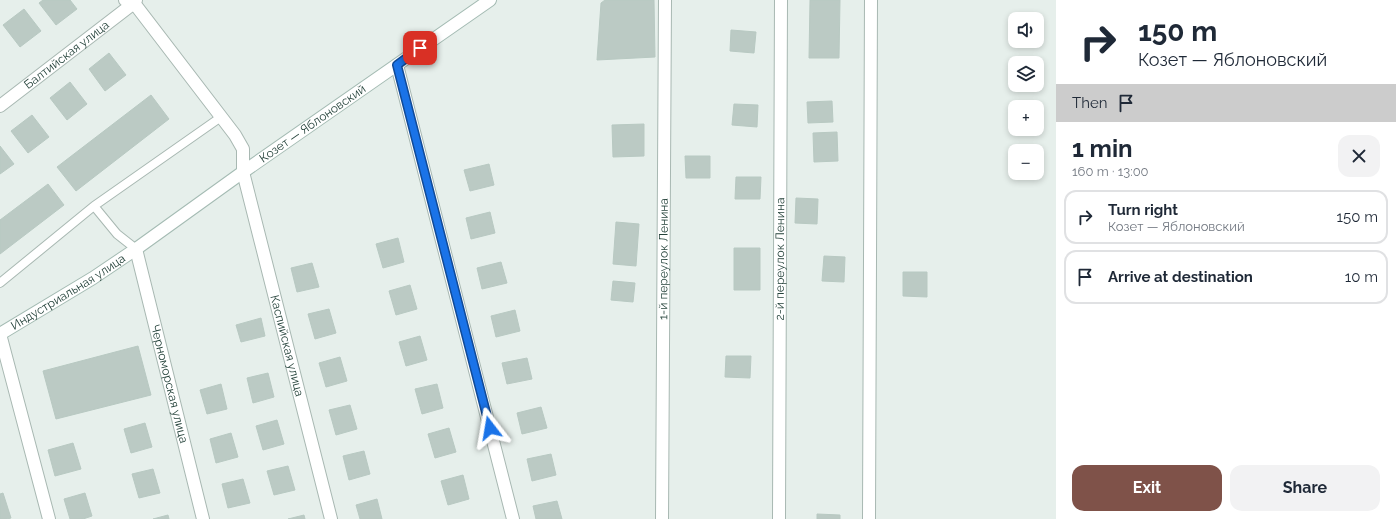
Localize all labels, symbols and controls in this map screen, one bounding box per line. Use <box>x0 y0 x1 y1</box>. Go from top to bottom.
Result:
map controls <box>1008 12 1044 180</box>
button: sound <box>1008 12 1044 48</box>
text: 150 m <box>1138 15 1217 48</box>
icon: right <box>1072 16 1124 68</box>
street label: Балтийская улица <box>21 18 112 92</box>
pin <box>403 31 437 65</box>
icon: arrive <box>409 37 431 59</box>
text: Козет — Яблоновский <box>1138 49 1327 70</box>
button: layers <box>1008 56 1044 92</box>
street label: Козет — Яблоновский <box>257 82 368 165</box>
icon: arrive <box>1115 92 1137 114</box>
text: Then <box>1072 94 1107 112</box>
button: + <box>1008 100 1044 136</box>
text: 1 min <box>1072 134 1133 163</box>
button: close <box>1338 135 1380 177</box>
button: − <box>1008 144 1044 180</box>
text: 160 m · 13:00 <box>1072 164 1149 179</box>
street label: 2-й переулок Ленина <box>773 197 787 321</box>
street label: 1-й переулок Ленина <box>656 198 671 320</box>
text: Turn right <box>1108 201 1178 219</box>
icon: right <box>1074 206 1096 228</box>
text: 150 m <box>1337 208 1378 226</box>
text: Козет — Яблоновский <box>1108 219 1245 234</box>
street label: Индустриальная улица <box>8 251 128 333</box>
icon: arrive <box>1074 266 1096 288</box>
text: Arrive at destination <box>1108 268 1253 286</box>
text: 10 m <box>1345 268 1378 286</box>
street label: Каспийская улица <box>267 293 307 398</box>
street label: Черноморская улица <box>148 323 191 445</box>
position arrow <box>469 407 511 449</box>
button: Exit <box>1072 465 1222 511</box>
button: Share <box>1230 465 1380 511</box>

